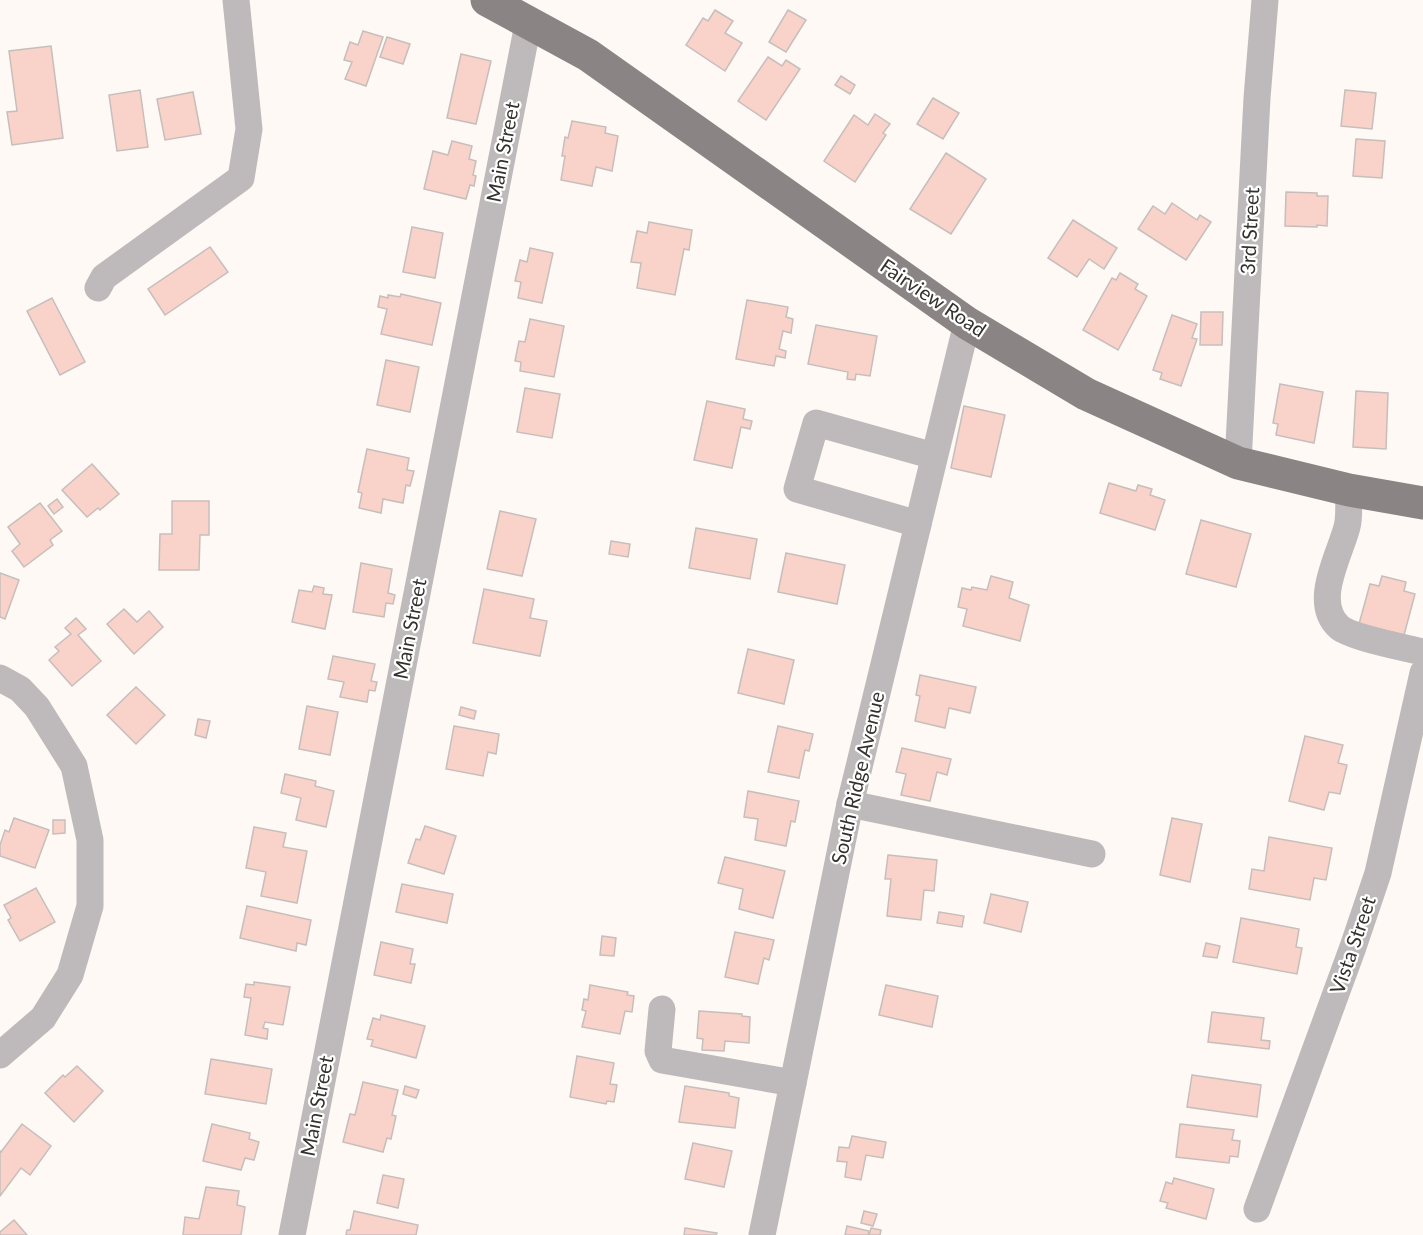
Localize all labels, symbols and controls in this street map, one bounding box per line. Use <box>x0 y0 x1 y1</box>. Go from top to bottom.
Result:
street label: Main Street <box>481 99 524 204</box>
street label: 3rd Street <box>1235 187 1263 275</box>
street label: Fairview Road <box>876 253 991 341</box>
street label: Main Street <box>388 576 431 681</box>
street label: South Ridge Avenue <box>825 689 889 867</box>
street label: Vista Street <box>1324 893 1380 997</box>
street label: Main Street <box>295 1053 338 1158</box>

